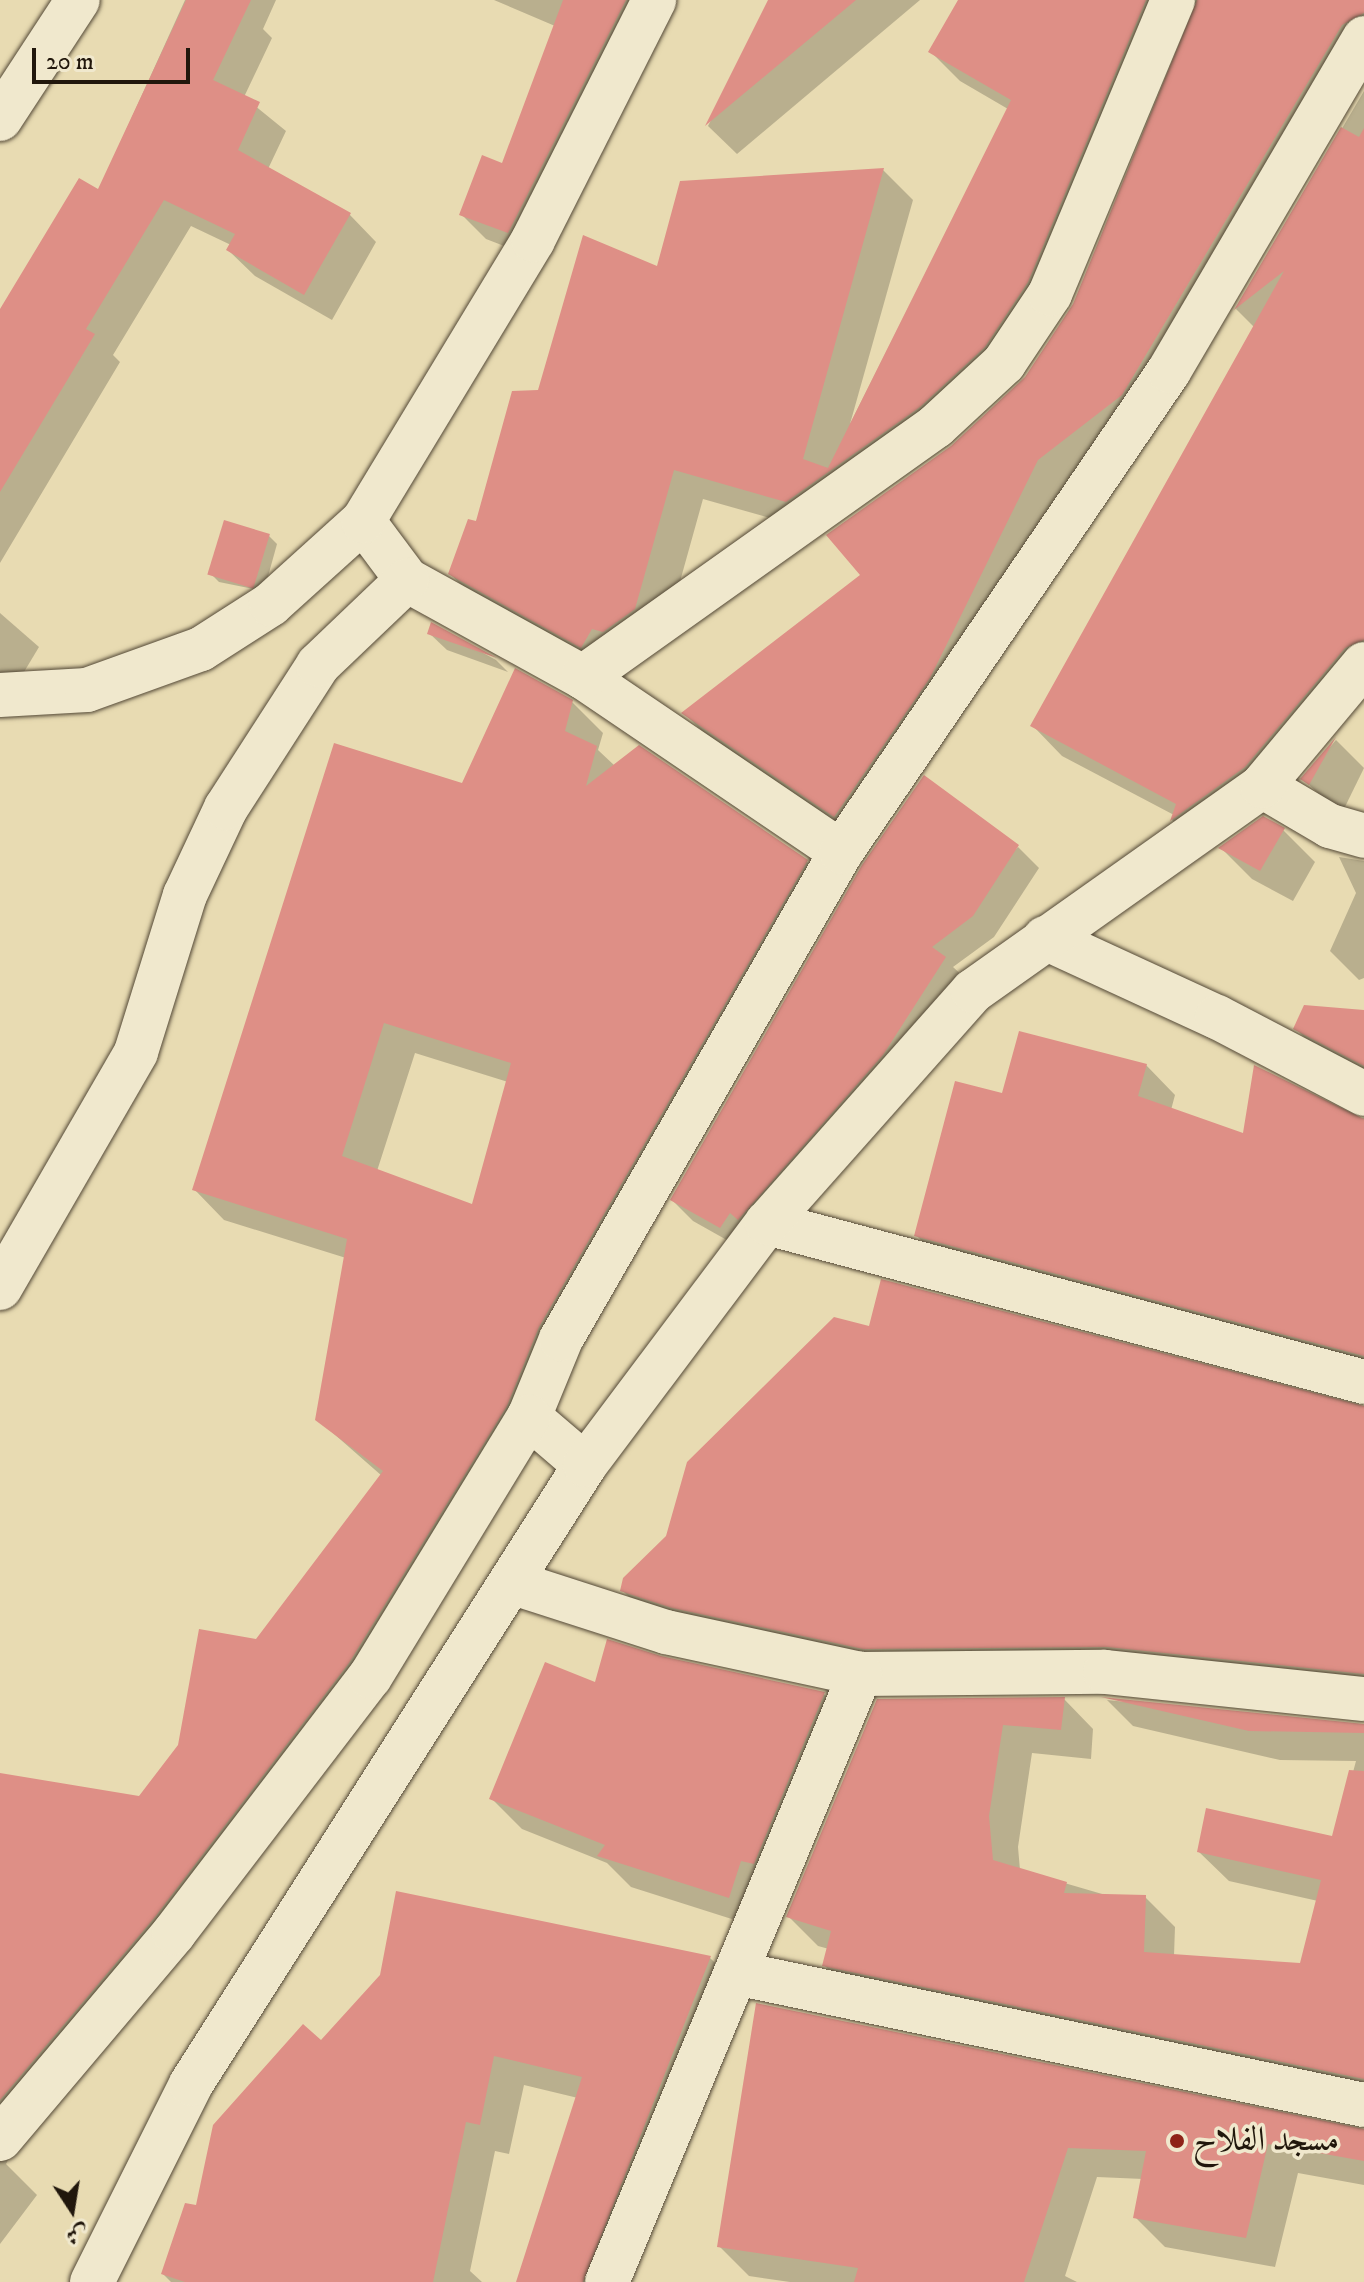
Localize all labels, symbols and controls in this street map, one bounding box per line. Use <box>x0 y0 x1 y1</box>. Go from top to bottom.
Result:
scale bar <box>36 32 194 82</box>
text: 20 m <box>46 47 94 77</box>
place label: مسجد الفلاح <box>1193 2121 1339 2161</box>
marker: مسجد الفلاح <box>1168 2132 1186 2150</box>
north arrow <box>32 2170 112 2250</box>
text: ش <box>64 2218 91 2249</box>

